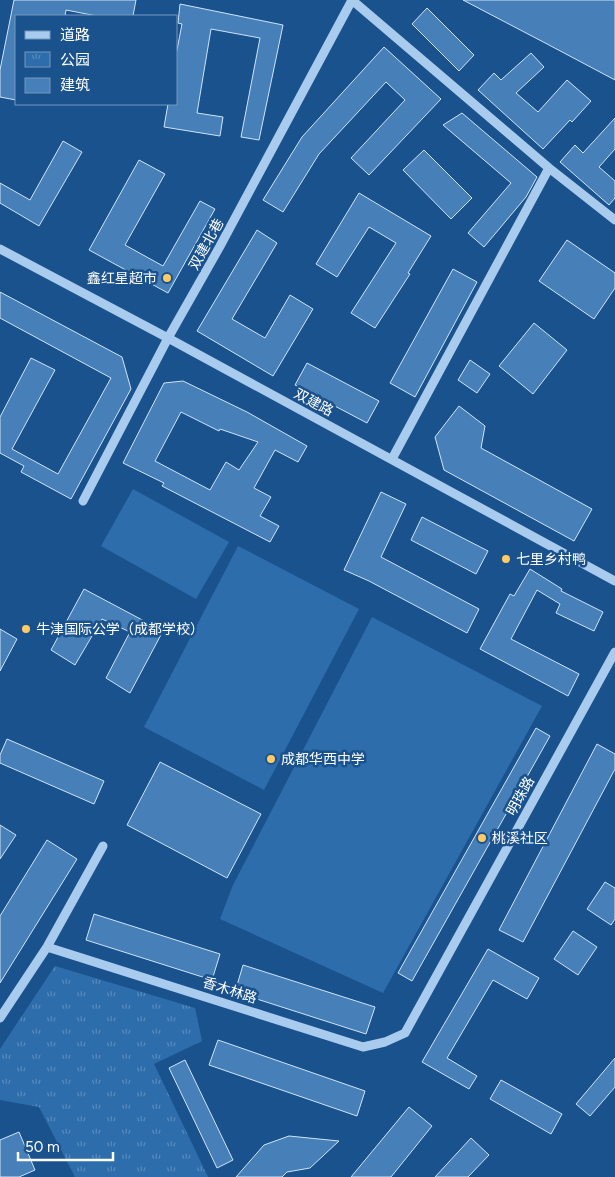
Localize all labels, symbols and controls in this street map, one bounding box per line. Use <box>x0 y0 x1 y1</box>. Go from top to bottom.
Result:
legend <box>15 15 178 105</box>
text: 道路 <box>60 26 90 44</box>
text: 公园 <box>60 51 90 69</box>
text: 建筑 <box>60 76 90 94</box>
street label: 双建北巷 <box>185 216 227 273</box>
place label: 鑫红星超市 <box>87 270 157 287</box>
marker: 鑫红星超市 <box>161 272 173 284</box>
street label: 双建路 <box>291 385 336 420</box>
place label: 七里乡村鸭 <box>516 551 586 568</box>
marker: 七里乡村鸭 <box>500 553 512 565</box>
place label: 牛津国际公学（成都学校） <box>36 621 204 638</box>
marker: 牛津国际公学（成都学校） <box>20 623 32 635</box>
place label: 成都华西中学 <box>281 751 365 768</box>
marker: 成都华西中学 <box>265 753 277 765</box>
street label: 明珠路 <box>503 774 538 819</box>
place label: 桃溪社区 <box>492 830 548 847</box>
marker: 桃溪社区 <box>476 832 488 844</box>
street label: 香木林路 <box>201 974 259 1007</box>
scale bar <box>18 1130 112 1162</box>
text: 50 m <box>25 1138 60 1156</box>

